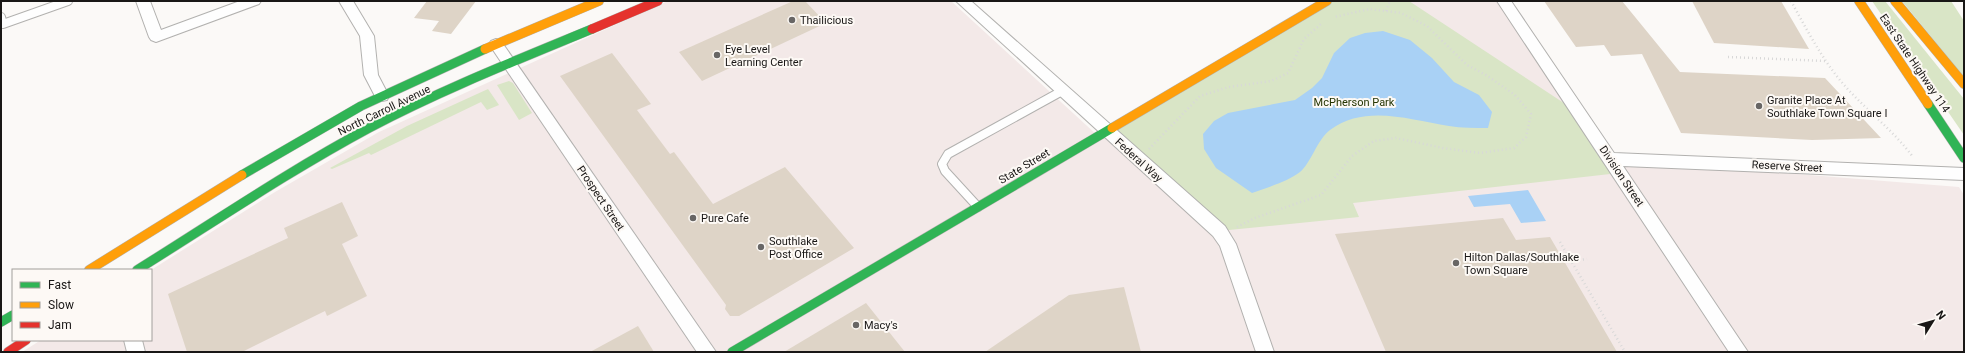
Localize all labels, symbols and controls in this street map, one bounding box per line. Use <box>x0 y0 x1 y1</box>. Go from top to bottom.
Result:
street label: East State Highway 114 <box>1877 12 1952 115</box>
place label: Thailicious <box>800 14 853 27</box>
marker: Thailicious <box>787 15 797 25</box>
place label: Eye Level Learning Center <box>725 43 803 69</box>
marker: Eye Level Learning Center <box>712 50 722 60</box>
street label: North Carroll Avenue <box>336 82 433 139</box>
place label: Granite Place At Southlake Town Square I <box>1767 94 1887 120</box>
park label: McPherson Park <box>1314 96 1395 109</box>
marker: Granite Place At Southlake Town Square I <box>1754 101 1764 111</box>
street label: Federal Way <box>1112 136 1166 186</box>
street label: Division Street <box>1597 143 1647 209</box>
street label: State Street <box>996 146 1053 187</box>
street label: Reserve Street <box>1751 158 1823 175</box>
street label: Prospect Street <box>574 163 627 234</box>
place label: Pure Cafe <box>701 212 749 225</box>
marker: Pure Cafe <box>688 213 698 223</box>
place label: Southlake Post Office <box>769 235 823 261</box>
marker: Southlake Post Office <box>756 242 766 252</box>
place label: Hilton Dallas/Southlake Town Square <box>1464 251 1579 277</box>
marker: Hilton Dallas/Southlake Town Square <box>1451 258 1461 268</box>
legend <box>12 269 152 341</box>
text: Fast <box>48 278 71 292</box>
text: Slow <box>48 298 74 312</box>
north arrow <box>1913 301 1953 341</box>
text: N <box>1933 308 1948 322</box>
text: Jam <box>48 318 72 332</box>
place label: Macy's <box>864 319 898 332</box>
marker: Macy's <box>851 320 861 330</box>

